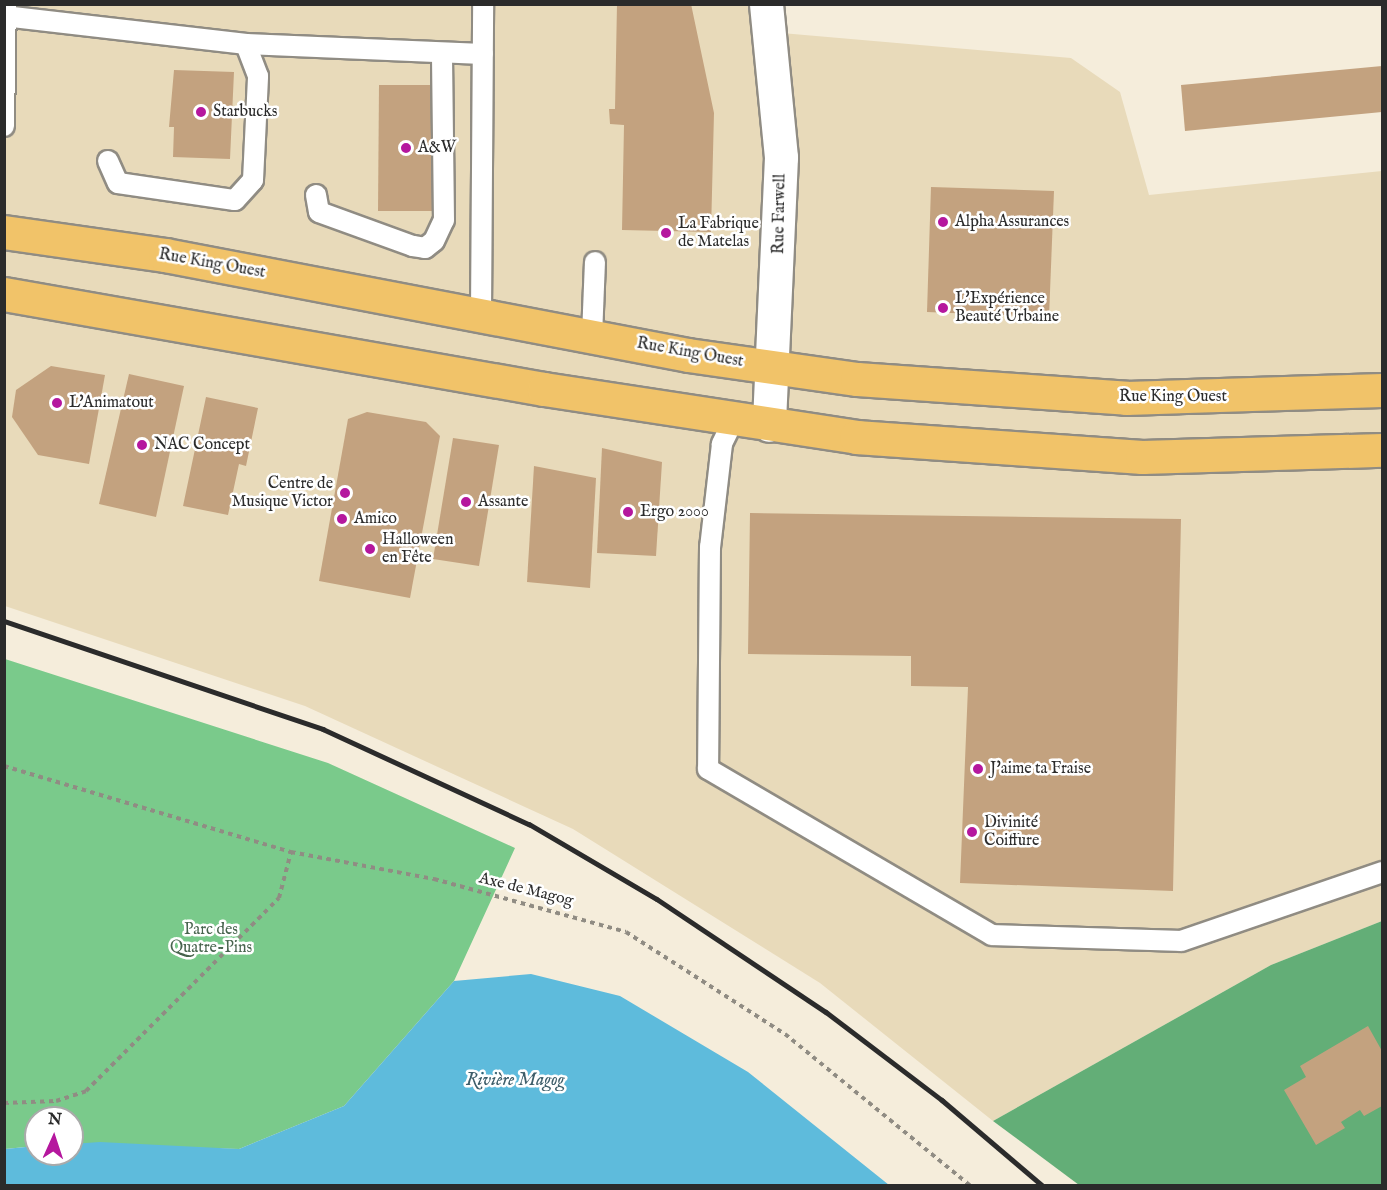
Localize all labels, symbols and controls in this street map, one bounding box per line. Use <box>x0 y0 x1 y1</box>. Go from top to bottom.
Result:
place label: Starbucks <box>213 102 277 122</box>
marker: Starbucks <box>194 105 208 119</box>
place label: A&W <box>418 138 456 158</box>
marker: A&W <box>399 141 413 155</box>
street label: Rue Farwell <box>770 174 790 254</box>
place label: Alpha Assurances <box>955 212 1069 232</box>
place label: La Fabrique de Matelas <box>678 214 759 252</box>
marker: Alpha Assurances <box>936 215 950 229</box>
marker: La Fabrique de Matelas <box>659 226 673 240</box>
street label: Rue King Ouest <box>157 245 267 283</box>
place label: L'Expérience Beauté Urbaine <box>955 289 1059 327</box>
marker: L'Expérience Beauté Urbaine <box>936 301 950 315</box>
street label: Rue King Ouest <box>635 334 745 372</box>
street label: Rue King Ouest <box>1119 387 1227 407</box>
place label: L'Animatout <box>69 393 154 413</box>
marker: L'Animatout <box>50 396 64 410</box>
place label: NAC Concept <box>154 435 250 455</box>
marker: NAC Concept <box>135 438 149 452</box>
place label: Centre de Musique Victor <box>232 474 333 512</box>
marker: Centre de Musique Victor <box>338 486 352 500</box>
place label: Assante <box>478 492 528 512</box>
marker: Assante <box>459 495 473 509</box>
place label: Ergo 2000 <box>640 502 709 522</box>
marker: Ergo 2000 <box>621 505 635 519</box>
place label: Amico <box>354 509 397 529</box>
marker: Amico <box>335 512 349 526</box>
place label: Halloween en Fête <box>382 530 453 568</box>
marker: Halloween en Fête <box>363 542 377 556</box>
place label: J'aime ta Fraise <box>990 759 1091 779</box>
marker: J'aime ta Fraise <box>971 762 985 776</box>
place label: Divinité Coiffure <box>984 813 1039 851</box>
marker: Divinité Coiffure <box>965 825 979 839</box>
street label: Axe de Magog <box>477 869 575 911</box>
park label: Parc des Quatre-Pins <box>170 920 252 958</box>
water label: Rivière Magog <box>466 1070 564 1092</box>
north arrow <box>24 1106 84 1166</box>
text: N <box>47 1110 62 1130</box>

